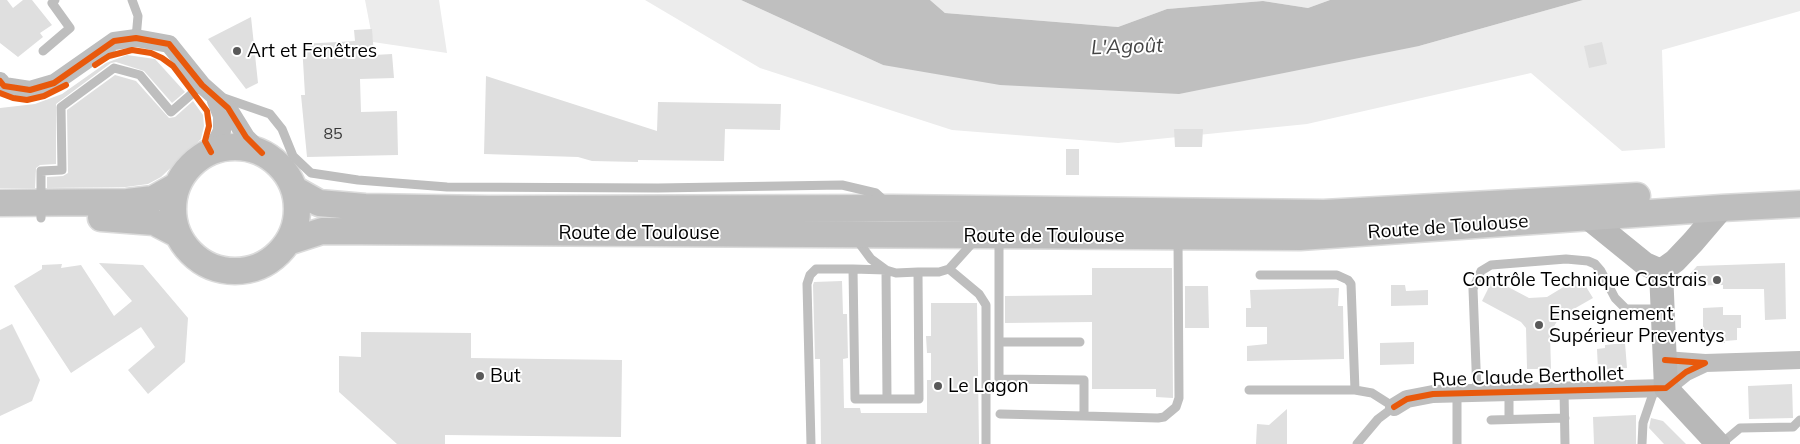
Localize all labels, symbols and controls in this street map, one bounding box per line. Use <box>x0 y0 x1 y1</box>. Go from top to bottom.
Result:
water label: L'Agoût <box>1091 34 1163 60</box>
place label: Art et Fenêtres <box>247 40 377 62</box>
marker: Art et Fenêtres <box>231 45 243 57</box>
house number: 85 <box>323 124 343 144</box>
street label: Route de Toulouse <box>1367 210 1529 244</box>
street label: Route de Toulouse <box>558 222 720 244</box>
street label: Route de Toulouse <box>963 225 1125 247</box>
place label: Contrôle Technique Castrais <box>1462 269 1707 291</box>
marker: Contrôle Technique Castrais <box>1711 274 1723 286</box>
place label: Enseignement Supérieur Preventys <box>1549 303 1725 347</box>
marker: Enseignement Supérieur Preventys <box>1533 319 1545 331</box>
street label: Rue Claude Berthollet <box>1432 362 1624 392</box>
place label: But <box>490 365 521 387</box>
marker: But <box>474 370 486 382</box>
place label: Le Lagon <box>948 375 1029 397</box>
marker: Le Lagon <box>932 380 944 392</box>

